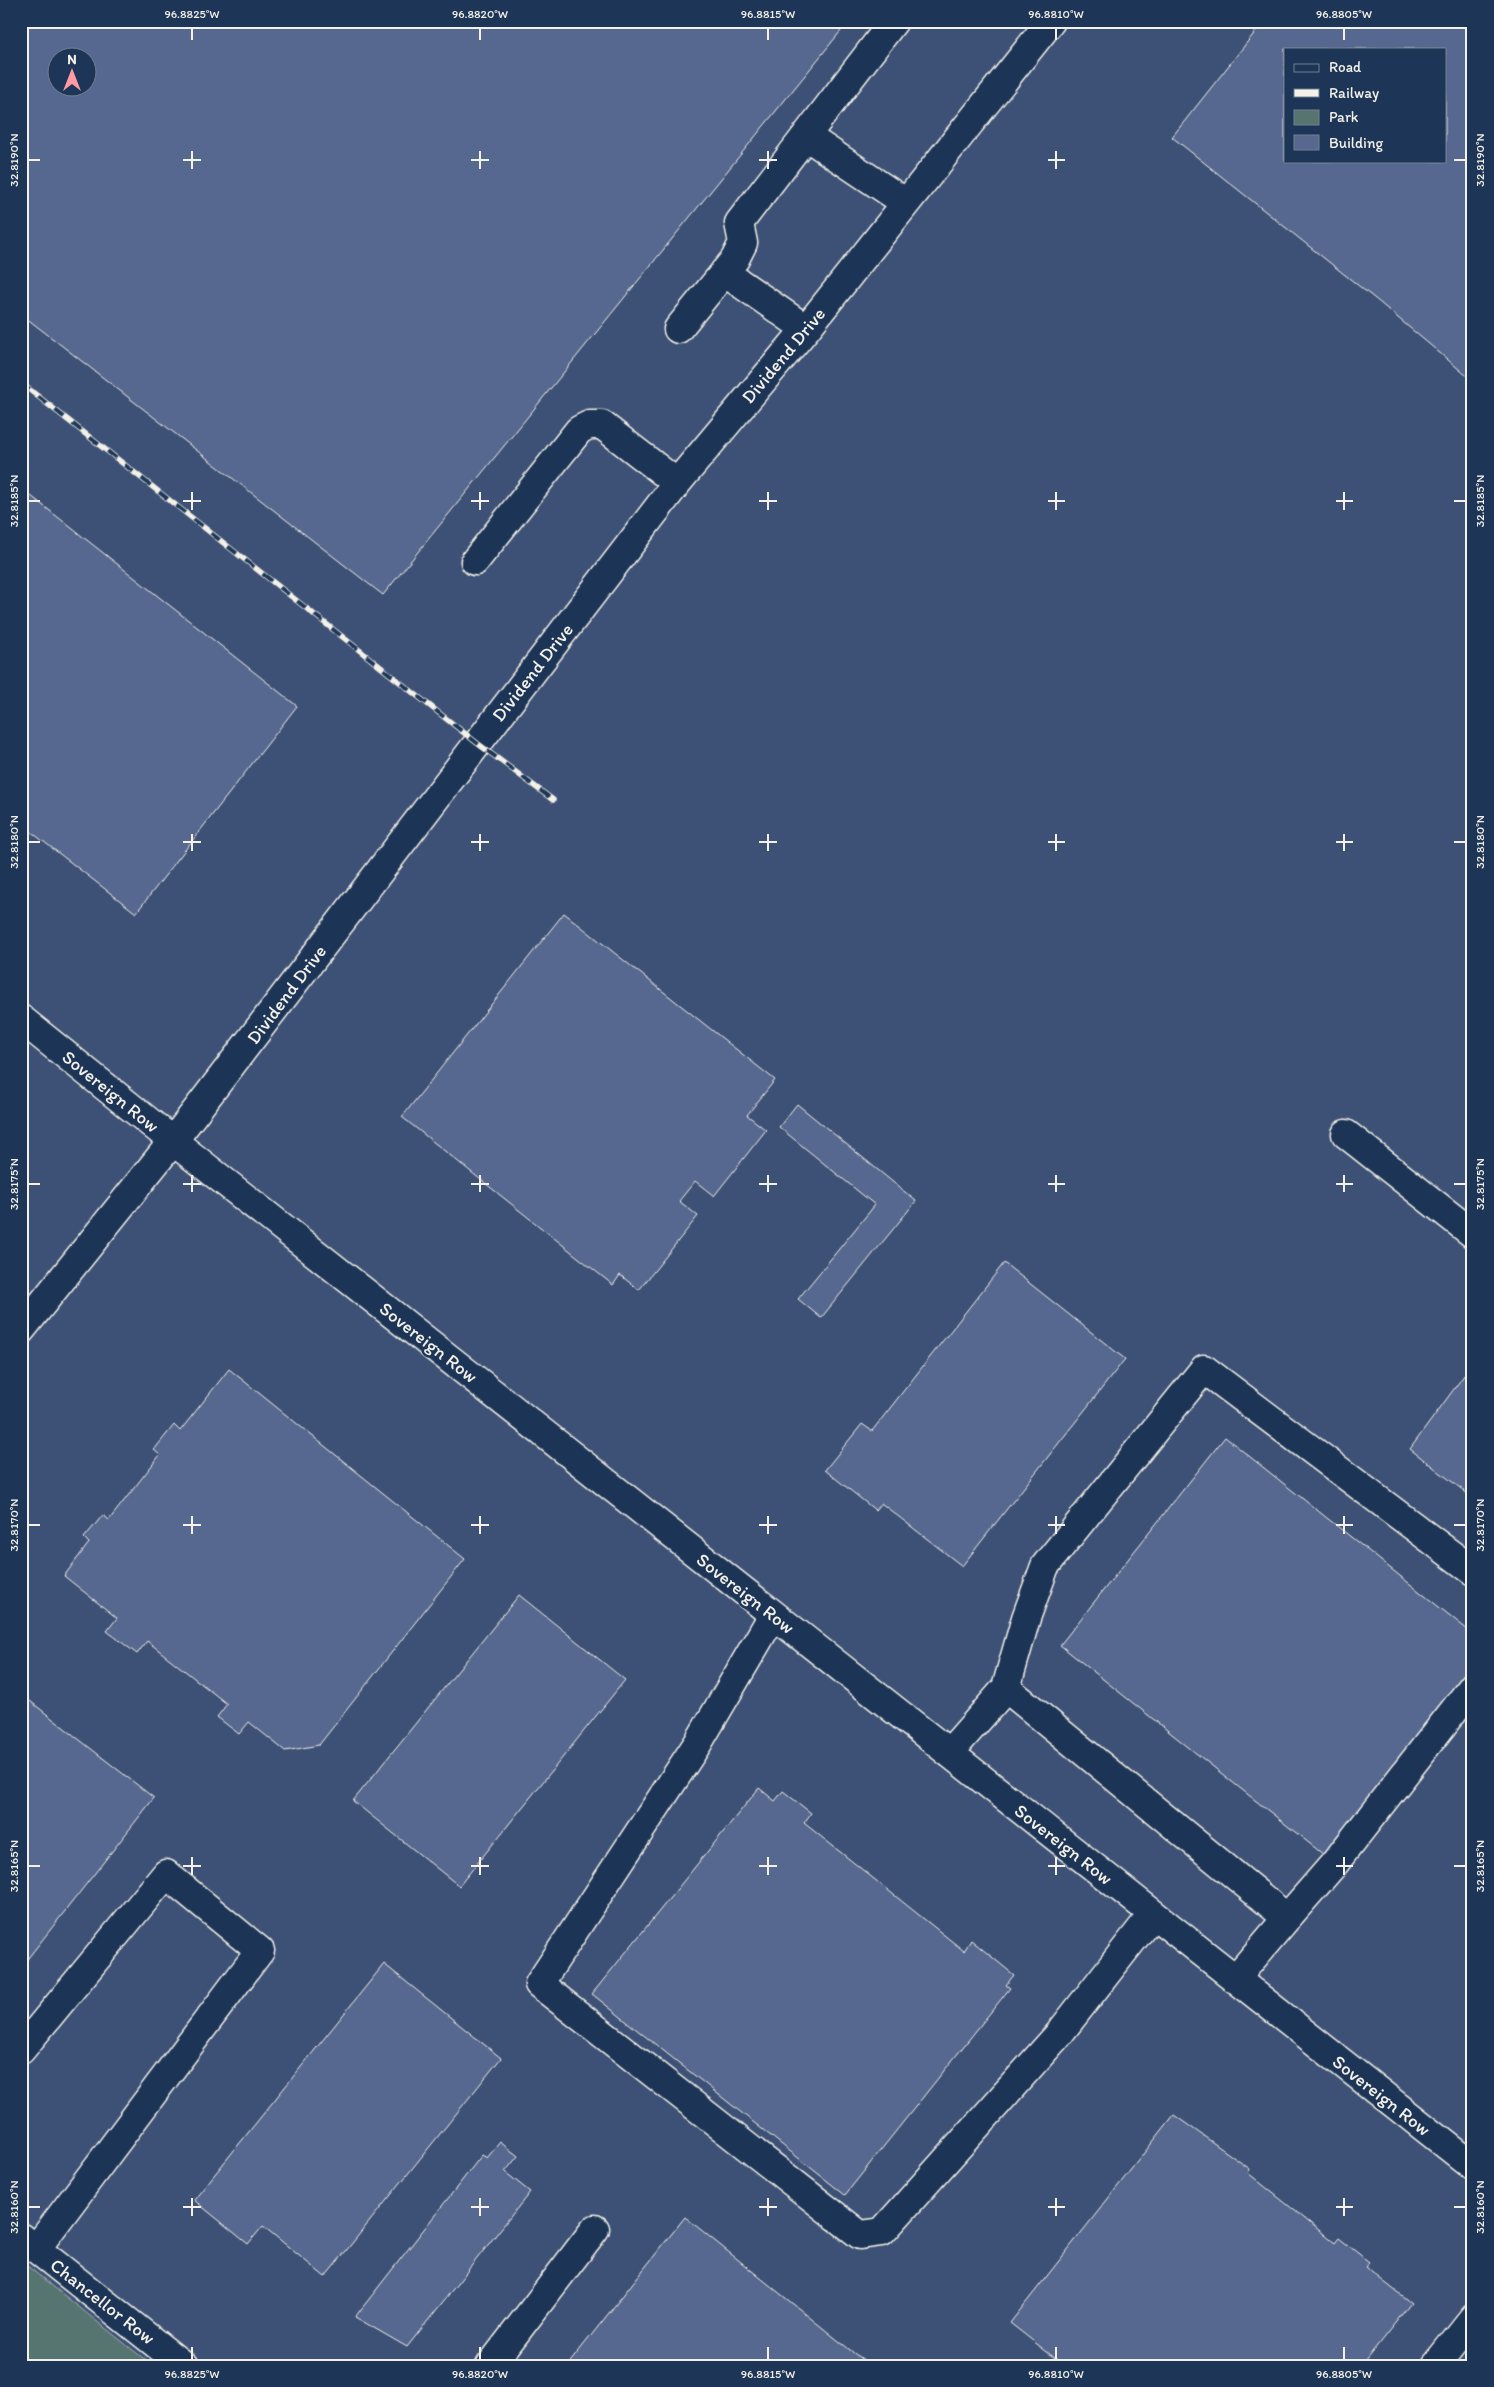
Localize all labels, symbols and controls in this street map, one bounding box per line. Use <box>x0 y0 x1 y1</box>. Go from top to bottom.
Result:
text: 96.8825°W <box>164 7 220 21</box>
text: 96.8820°W <box>452 7 508 21</box>
text: 96.8815°W <box>741 7 795 21</box>
text: 96.8810°W <box>1028 7 1084 21</box>
text: 96.8805°W <box>1316 7 1372 21</box>
north arrow <box>48 48 98 98</box>
legend <box>1284 48 1446 162</box>
text: N <box>67 51 77 68</box>
text: Road <box>1329 58 1362 76</box>
text: Railway <box>1329 84 1379 102</box>
text: Park <box>1329 108 1359 126</box>
text: 32.8190°N <box>7 133 21 187</box>
text: 32.8190°N <box>1473 133 1487 187</box>
text: Building <box>1329 134 1383 152</box>
street label: Dividend Drive <box>737 303 830 408</box>
text: 32.8185°N <box>7 475 21 527</box>
text: 32.8185°N <box>1473 475 1487 527</box>
street label: Dividend Drive <box>487 619 578 726</box>
text: 32.8180°N <box>7 815 21 869</box>
text: 32.8180°N <box>1473 815 1487 869</box>
street label: Dividend Drive <box>242 940 331 1048</box>
street label: Sovereign Row <box>57 1045 164 1138</box>
text: 32.8175°N <box>7 1158 21 1210</box>
text: 32.8175°N <box>1473 1158 1487 1210</box>
street label: Sovereign Row <box>375 1297 482 1388</box>
text: 32.8170°N <box>7 1499 21 1551</box>
text: 32.8170°N <box>1473 1499 1487 1551</box>
street label: Sovereign Row <box>692 1548 799 1639</box>
street label: Sovereign Row <box>1010 1799 1117 1890</box>
text: 32.8165°N <box>7 1840 21 1892</box>
text: 32.8165°N <box>1473 1840 1487 1892</box>
street label: Sovereign Row <box>1328 2050 1435 2141</box>
text: 32.8160°N <box>7 2180 21 2234</box>
text: 32.8160°N <box>1473 2180 1487 2234</box>
street label: Chancellor Row <box>46 2253 160 2349</box>
text: 96.8825°W <box>164 2367 220 2381</box>
text: 96.8820°W <box>452 2367 508 2381</box>
text: 96.8815°W <box>741 2367 795 2381</box>
text: 96.8810°W <box>1028 2367 1084 2381</box>
text: 96.8805°W <box>1316 2367 1372 2381</box>

